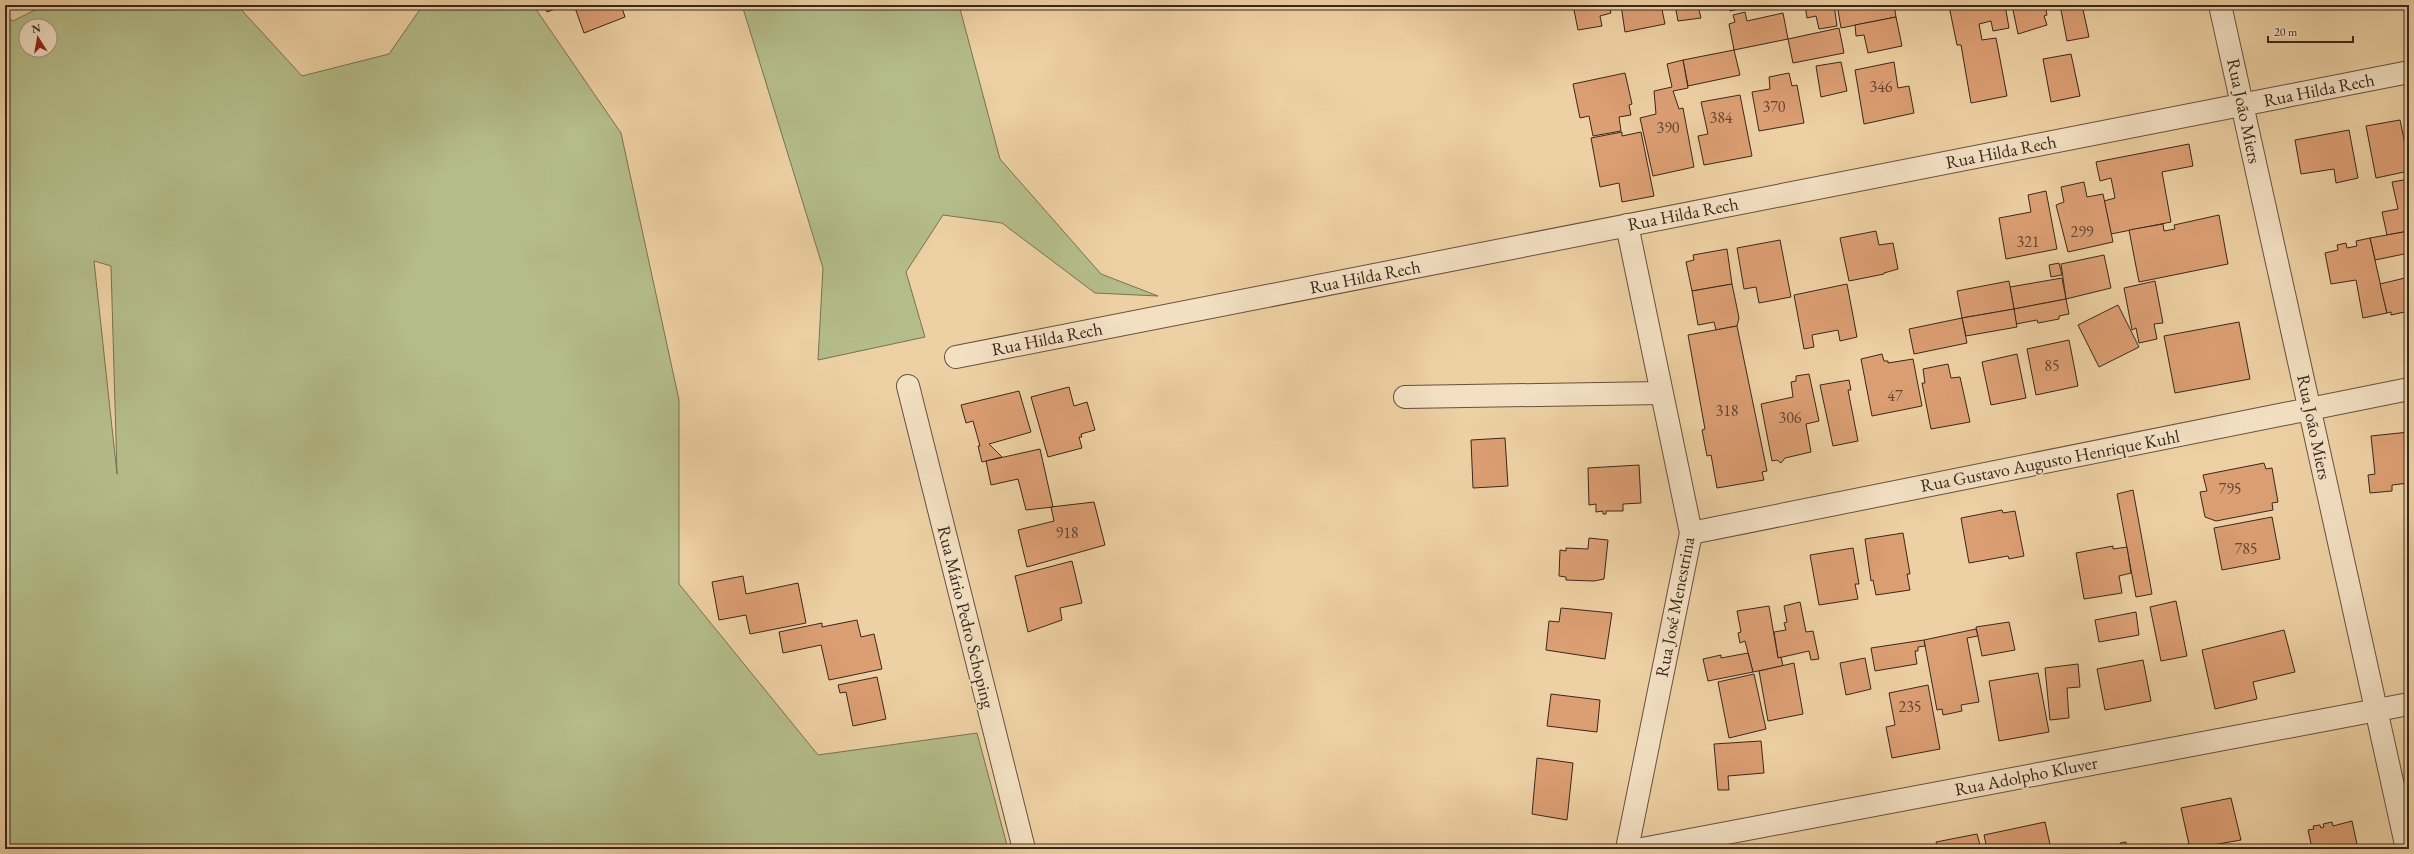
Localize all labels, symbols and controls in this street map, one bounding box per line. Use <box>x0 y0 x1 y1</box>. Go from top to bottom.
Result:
north arrow <box>18 18 58 58</box>
scale bar <box>2268 18 2353 44</box>
text: N <box>30 20 42 36</box>
text: 20 m <box>2274 24 2298 40</box>
street label: Rua João Miers <box>2222 56 2267 166</box>
street label: Rua Hilda Rech <box>2261 67 2376 112</box>
house number: 346 <box>1869 76 1893 97</box>
house number: 370 <box>1762 96 1786 117</box>
house number: 384 <box>1709 107 1733 128</box>
house number: 390 <box>1656 117 1680 138</box>
street label: Rua Hilda Rech <box>1943 129 2058 174</box>
street label: Rua Hilda Rech <box>1625 191 1740 236</box>
house number: 299 <box>2070 221 2094 242</box>
house number: 321 <box>2016 231 2040 252</box>
street label: Rua Hilda Rech <box>1307 254 1422 299</box>
street label: Rua Hilda Rech <box>989 316 1104 361</box>
house number: 85 <box>2044 355 2060 376</box>
street label: Rua João Miers <box>2292 372 2337 482</box>
house number: 47 <box>1887 385 1903 406</box>
house number: 318 <box>1715 400 1739 421</box>
house number: 306 <box>1778 407 1802 428</box>
street label: Rua Gustavo Augusto Henrique Kuhl <box>1918 424 2181 497</box>
house number: 795 <box>2218 478 2242 499</box>
house number: 918 <box>1055 522 1079 543</box>
street label: Rua Mário Pedro Schoping <box>933 523 1000 711</box>
street label: Rua José Menestrina <box>1650 534 1700 679</box>
house number: 785 <box>2234 538 2258 559</box>
house number: 235 <box>1898 696 1922 717</box>
street label: Rua Adolpho Kluver <box>1953 750 2099 801</box>

